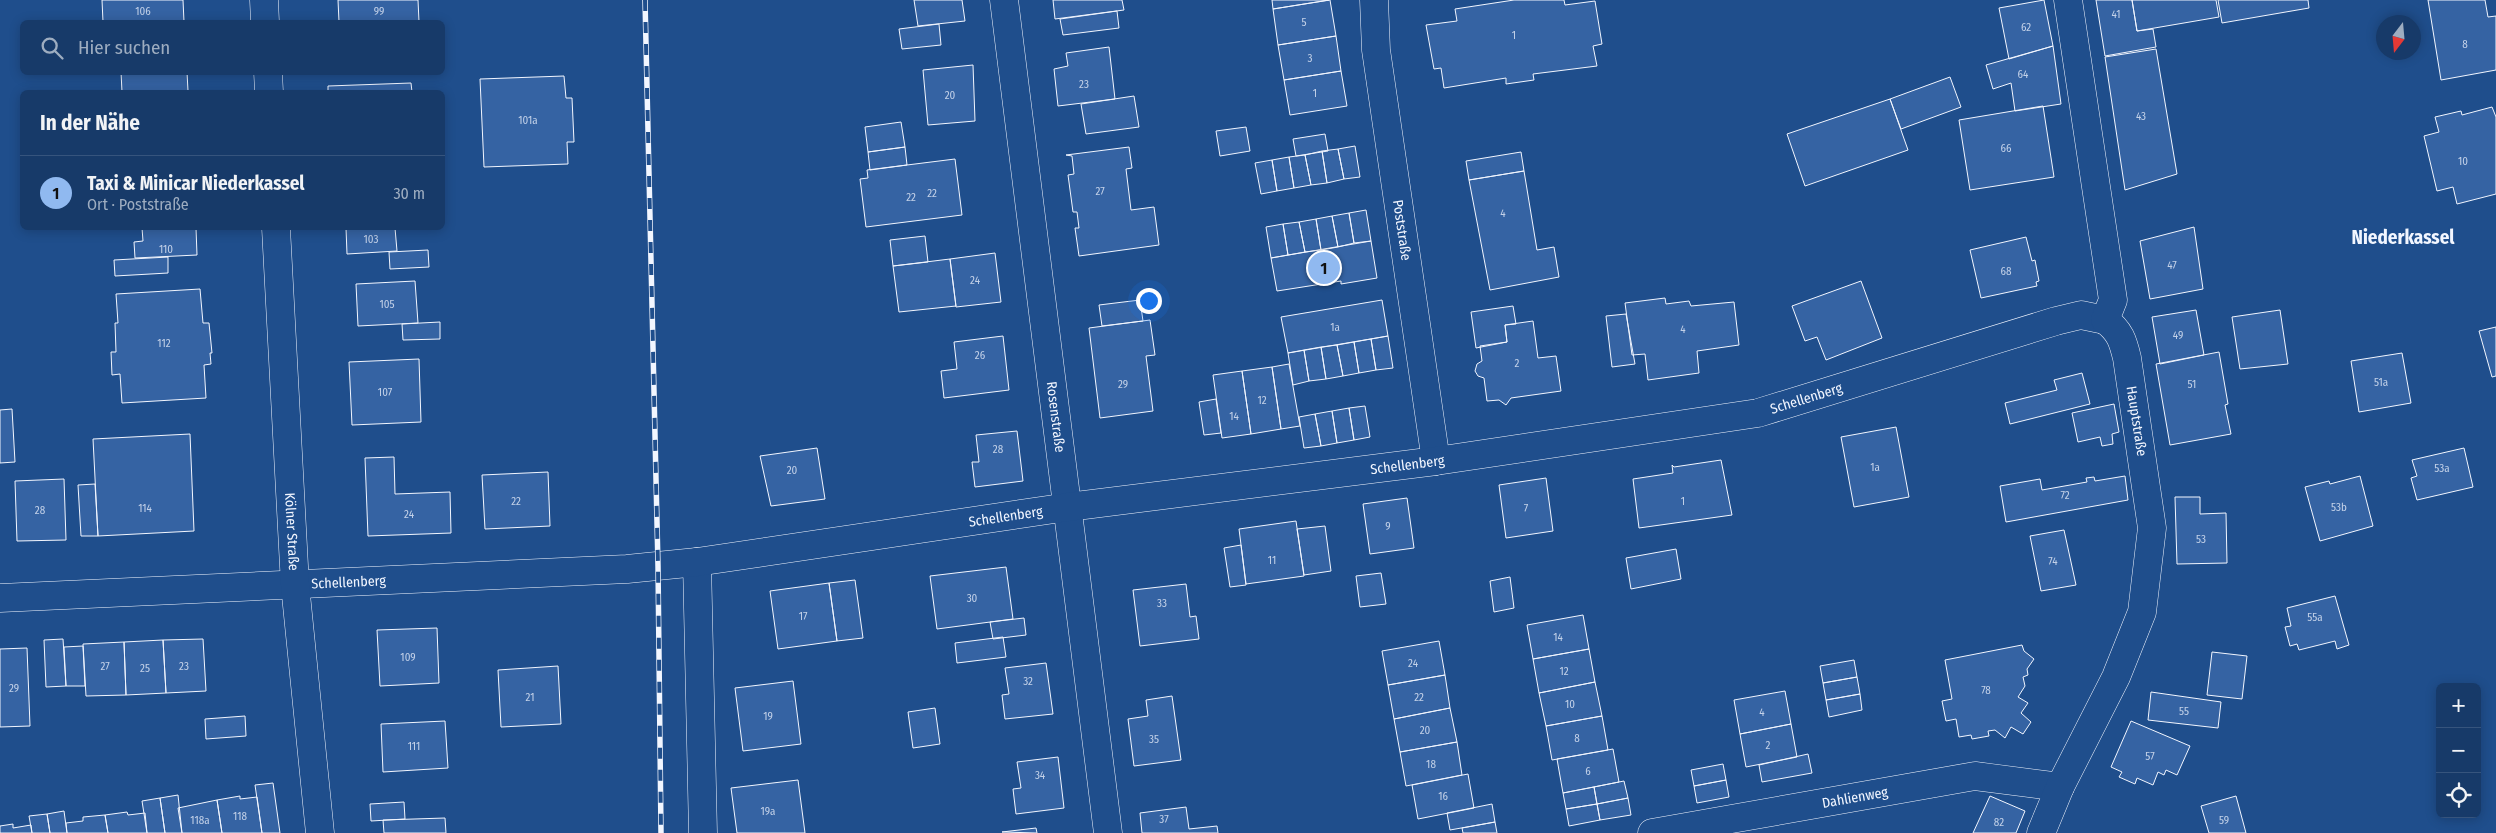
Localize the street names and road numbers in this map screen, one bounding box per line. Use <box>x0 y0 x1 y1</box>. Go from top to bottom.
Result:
street label: Poststraße <box>1389 199 1415 262</box>
street label: Schellenberg <box>1768 379 1845 418</box>
street label: Rosenstraße <box>1043 380 1068 453</box>
street label: Hauptstraße <box>2123 385 2150 458</box>
street label: Schellenberg <box>1369 452 1446 478</box>
street label: Kölner Straße <box>281 492 302 571</box>
street label: Schellenberg <box>968 503 1044 531</box>
street label: Schellenberg <box>311 572 387 593</box>
street label: Dahlienweg <box>1821 783 1890 812</box>

